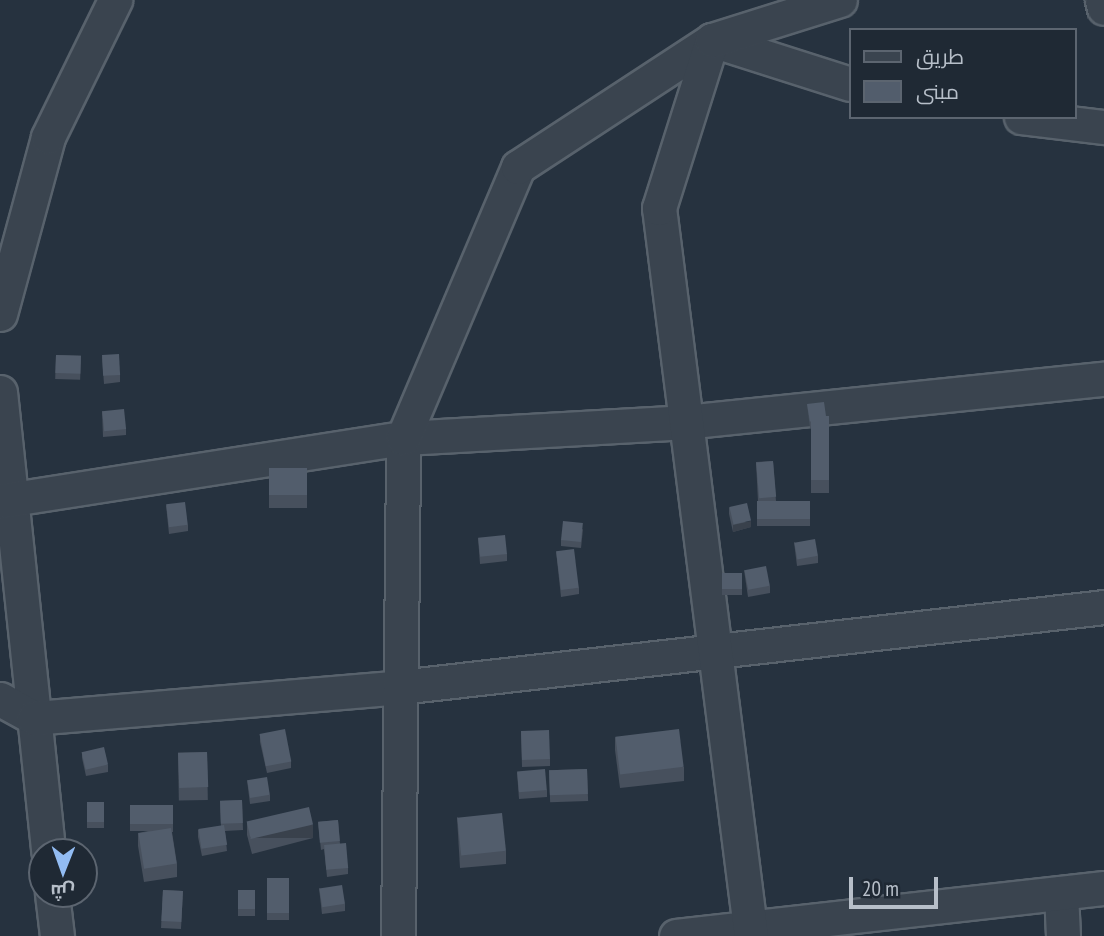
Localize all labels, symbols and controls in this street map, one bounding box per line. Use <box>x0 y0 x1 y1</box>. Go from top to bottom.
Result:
legend <box>848 28 1076 119</box>
text: طريق <box>916 43 964 70</box>
text: مبنى <box>916 78 959 105</box>
north arrow <box>28 838 98 908</box>
scale bar <box>852 862 941 906</box>
text: 20 m <box>862 875 899 902</box>
text: ش <box>50 880 75 904</box>

